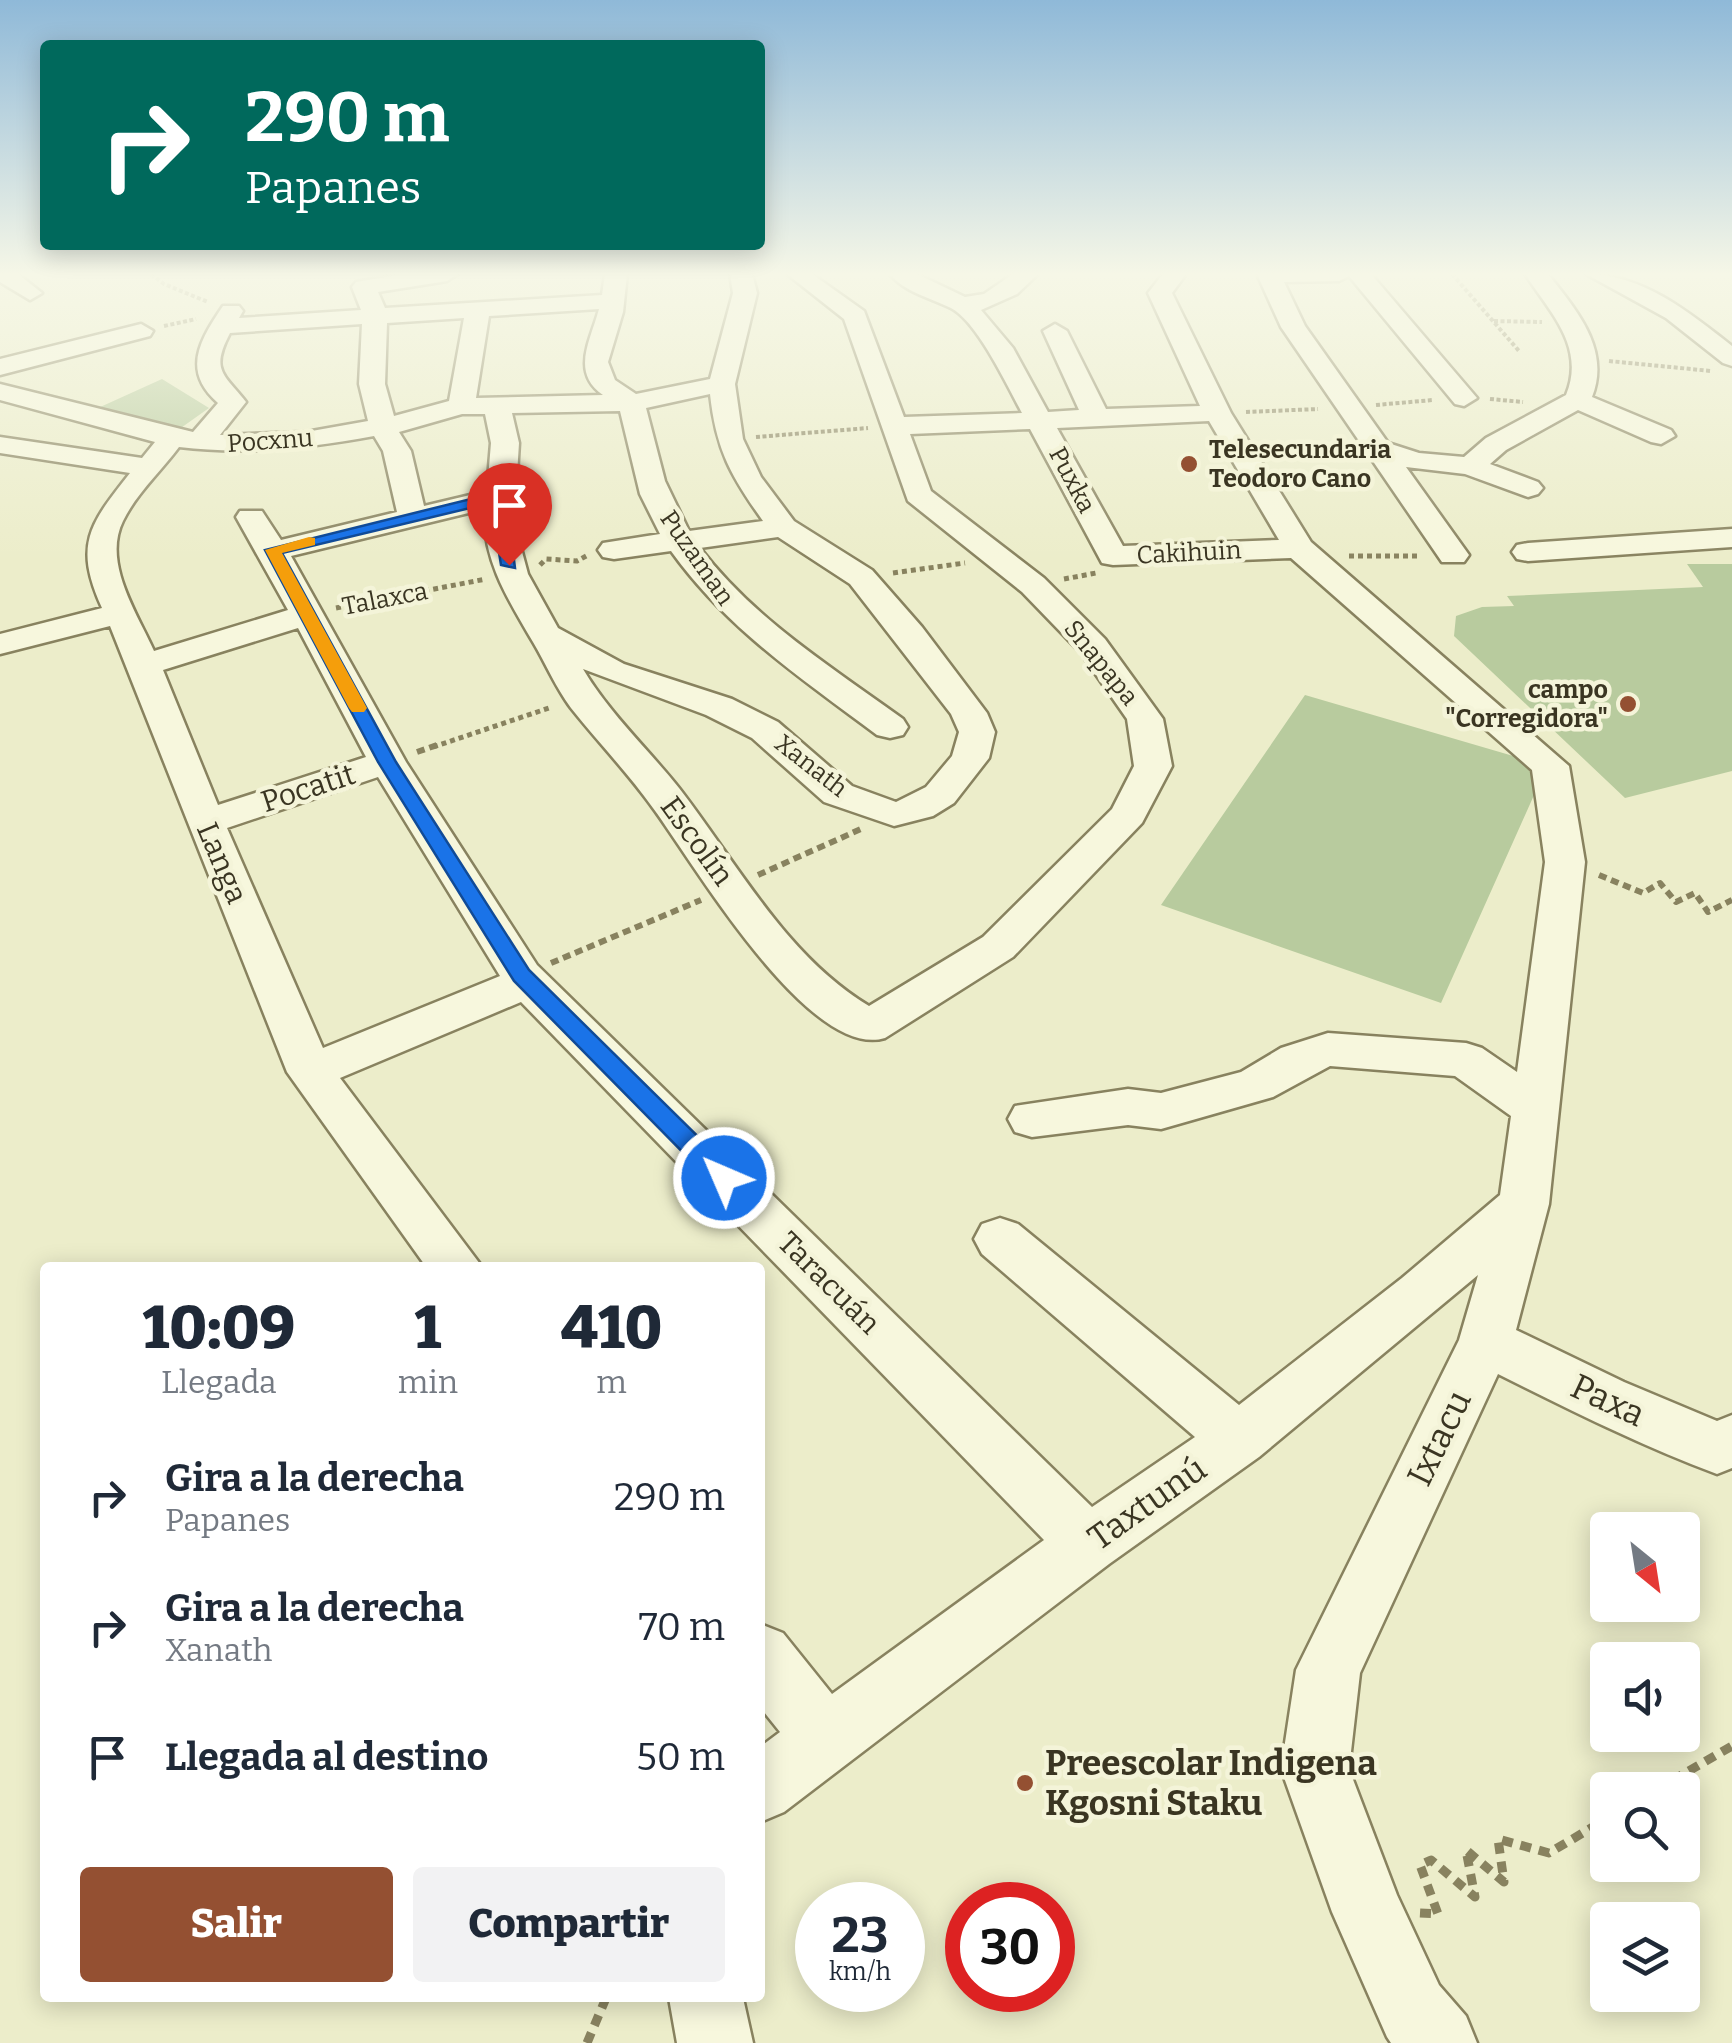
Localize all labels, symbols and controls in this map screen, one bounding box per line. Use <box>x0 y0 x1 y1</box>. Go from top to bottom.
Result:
text: 290 m <box>245 76 450 160</box>
icon: right <box>80 80 210 210</box>
text: Papanes <box>245 161 421 215</box>
street label: Pocxnu <box>226 423 314 459</box>
place label: Telesecundaria Teodoro Cano <box>1209 435 1391 494</box>
street label: Puxka <box>1042 442 1102 518</box>
marker: Telesecundaria Teodoro Cano <box>1178 453 1200 475</box>
pin <box>467 463 552 566</box>
icon: arrive <box>482 478 537 533</box>
street label: Puzaman <box>653 505 741 611</box>
street label: Cakihuin <box>1136 535 1242 571</box>
street label: Talaxca <box>340 576 431 622</box>
street label: Snapapa <box>1058 614 1145 712</box>
place label: campo "Corregidora" <box>1445 675 1608 734</box>
marker: campo "Corregidora" <box>1617 693 1639 715</box>
street label: Xanath <box>769 728 854 804</box>
street label: Pocatit <box>257 756 360 820</box>
street label: Escolín <box>653 790 741 892</box>
street label: Langa <box>189 817 255 909</box>
position arrow <box>672 1126 776 1230</box>
street label: Taracuán <box>770 1224 888 1342</box>
text: 10:09 <box>143 1292 295 1364</box>
text: 1 <box>415 1292 441 1364</box>
text: 410 <box>561 1292 662 1364</box>
text: Llegada <box>161 1363 277 1401</box>
text: min <box>398 1363 458 1401</box>
text: m <box>596 1363 627 1401</box>
street label: Paxa <box>1564 1365 1652 1435</box>
street label: Ixtacu <box>1398 1384 1480 1492</box>
street label: Taxtunú <box>1080 1447 1214 1559</box>
text: Gira a la derecha <box>165 1455 464 1501</box>
icon: right <box>80 1470 135 1525</box>
text: 290 m <box>614 1474 725 1520</box>
text: Papanes <box>165 1501 290 1539</box>
north arrow <box>1590 1512 1700 1622</box>
map controls <box>1590 1512 1700 2012</box>
text: Gira a la derecha <box>165 1585 464 1631</box>
icon: right <box>80 1600 135 1655</box>
text: 70 m <box>638 1604 725 1650</box>
text: Xanath <box>165 1631 272 1669</box>
button: sound <box>1590 1642 1700 1752</box>
icon: arrive <box>80 1730 135 1785</box>
text: Llegada al destino <box>165 1734 488 1780</box>
text: 50 m <box>636 1734 725 1780</box>
place label: Preescolar Indigena Kgosni Staku <box>1045 1742 1377 1824</box>
marker: Preescolar Indigena Kgosni Staku <box>1014 1772 1036 1794</box>
button: search <box>1590 1772 1700 1882</box>
button: Salir <box>80 1867 393 1982</box>
button: Compartir <box>413 1867 725 1982</box>
speed limit sign: 30 <box>945 1882 1075 2012</box>
button: layers <box>1590 1902 1700 2012</box>
text: 23 <box>832 1905 888 1965</box>
text: km/h <box>829 1957 891 1987</box>

